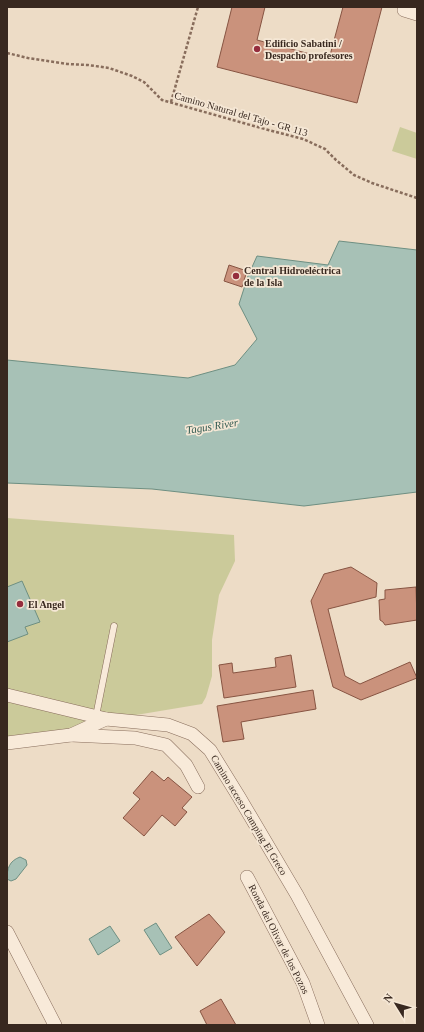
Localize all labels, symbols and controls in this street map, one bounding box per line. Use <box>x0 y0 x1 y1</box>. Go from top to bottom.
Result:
place label: Edificio Sabatini / Despacho profesores <box>265 38 353 61</box>
marker: Edificio Sabatini / Despacho profesores <box>252 44 262 54</box>
street label: Camino Natural del Tajo - GR 113 <box>173 90 309 138</box>
place label: Central Hidroeléctrica de la Isla <box>244 265 341 288</box>
marker: Central Hidroeléctrica de la Isla <box>231 271 241 281</box>
water label: Tagus River <box>185 416 240 436</box>
marker: El Angel <box>15 599 25 609</box>
place label: El Angel <box>28 599 65 610</box>
street label: Camino acceso Camping El Greco <box>209 753 289 877</box>
street label: Ronda del Olivar de los Pozos <box>247 882 311 996</box>
north arrow <box>376 984 416 1024</box>
text: N <box>381 991 395 1005</box>

